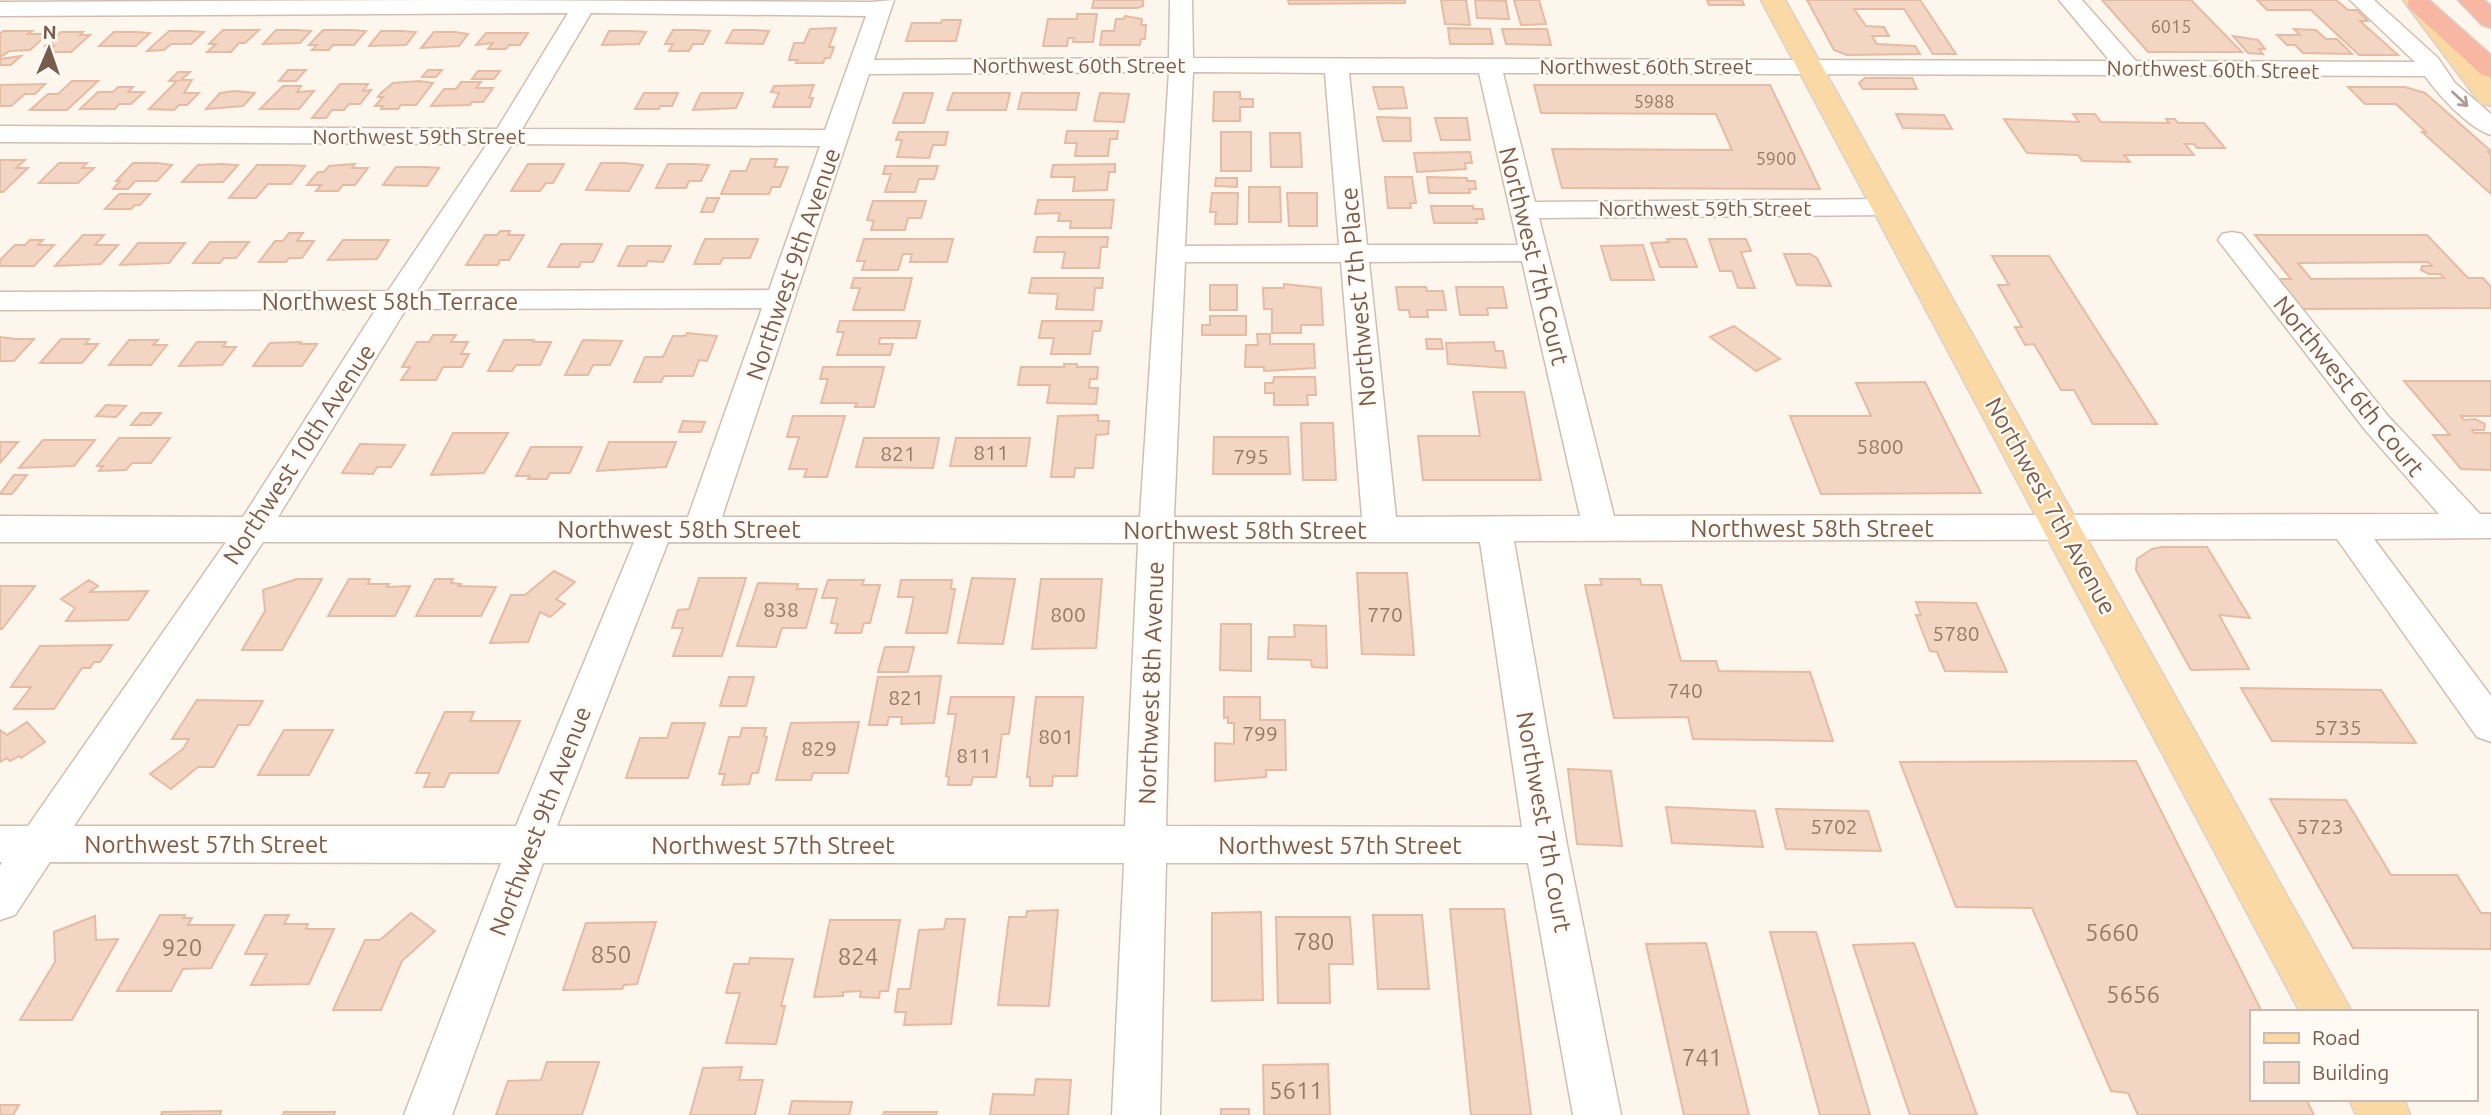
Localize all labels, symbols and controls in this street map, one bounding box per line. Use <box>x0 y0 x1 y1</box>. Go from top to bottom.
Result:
north arrow <box>14 14 84 84</box>
house number: 6015 <box>2151 16 2191 36</box>
text: N <box>42 21 57 43</box>
street label: Northwest 60th Street <box>973 53 1185 77</box>
street label: Northwest 60th Street <box>1540 54 1752 78</box>
street label: Northwest 60th Street <box>2106 55 2320 83</box>
house number: 5988 <box>1634 91 1674 111</box>
one-way arrow <box>2452 91 2469 108</box>
street label: Northwest 59th Street <box>313 124 525 148</box>
street label: Northwest 9th Avenue <box>741 144 845 384</box>
street label: Northwest 7th Court <box>1494 144 1574 368</box>
house number: 5900 <box>1756 148 1796 168</box>
street label: Northwest 7th Place <box>1335 186 1381 408</box>
street label: Northwest 59th Street <box>1599 196 1811 220</box>
street label: Northwest 58th Terrace <box>262 288 518 315</box>
street label: Northwest 6th Court <box>2268 291 2430 482</box>
street label: Northwest 10th Avenue <box>218 339 380 569</box>
street label: Northwest 7th Avenue <box>1980 393 2122 619</box>
house number: 5800 <box>1856 434 1904 458</box>
house number: 811 <box>973 440 1009 464</box>
house number: 821 <box>880 441 916 465</box>
house number: 795 <box>1233 444 1269 468</box>
street label: Northwest 58th Street <box>1690 515 1934 542</box>
street label: Northwest 58th Street <box>557 516 801 543</box>
street label: Northwest 58th Street <box>1123 517 1367 544</box>
street label: Northwest 8th Avenue <box>1133 561 1169 805</box>
house number: 838 <box>763 597 799 621</box>
house number: 800 <box>1050 602 1086 626</box>
house number: 770 <box>1367 602 1403 626</box>
house number: 5780 <box>1932 621 1980 645</box>
house number: 740 <box>1667 678 1703 702</box>
house number: 821 <box>888 685 924 709</box>
street label: Northwest 9th Avenue <box>484 702 596 940</box>
street label: Northwest 7th Court <box>1511 709 1577 935</box>
house number: 5735 <box>2314 715 2362 739</box>
house number: 799 <box>1242 721 1278 745</box>
house number: 801 <box>1038 724 1074 748</box>
house number: 829 <box>801 736 837 760</box>
house number: 811 <box>956 743 992 767</box>
house number: 5702 <box>1810 814 1858 838</box>
house number: 5723 <box>2296 814 2344 838</box>
street label: Northwest 57th Street <box>84 831 328 858</box>
street label: Northwest 57th Street <box>651 832 895 859</box>
street label: Northwest 57th Street <box>1218 832 1462 859</box>
house number: 5660 <box>2085 919 2139 946</box>
house number: 780 <box>1294 928 1334 955</box>
house number: 920 <box>162 934 202 961</box>
house number: 850 <box>591 941 631 968</box>
house number: 824 <box>838 943 878 970</box>
house number: 5656 <box>2106 981 2160 1008</box>
legend <box>2250 1010 2477 1101</box>
text: Road <box>2312 1025 2360 1049</box>
house number: 741 <box>1682 1044 1722 1071</box>
text: Building <box>2312 1060 2389 1084</box>
house number: 5611 <box>1269 1077 1323 1104</box>

